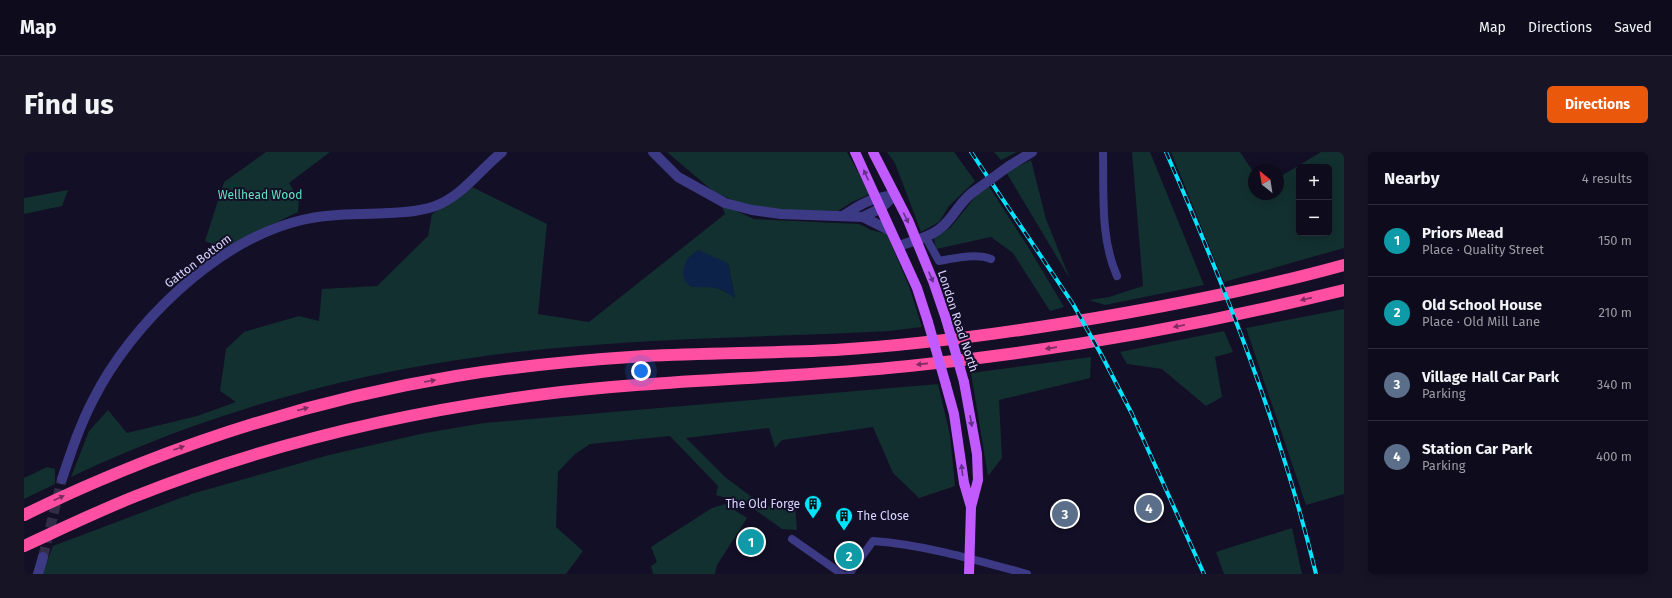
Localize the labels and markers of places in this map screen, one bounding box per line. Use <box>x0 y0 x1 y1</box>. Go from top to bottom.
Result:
pin: 4 <box>1136 493 1162 523</box>
building icon: The Old Forge <box>803 494 823 519</box>
place label: The Old Forge <box>725 497 800 511</box>
pin: 3 <box>1052 499 1078 529</box>
building icon: The Close <box>834 506 854 531</box>
place label: The Close <box>857 509 909 523</box>
pin: 1 <box>738 527 764 557</box>
pin: 2 <box>836 541 862 571</box>

